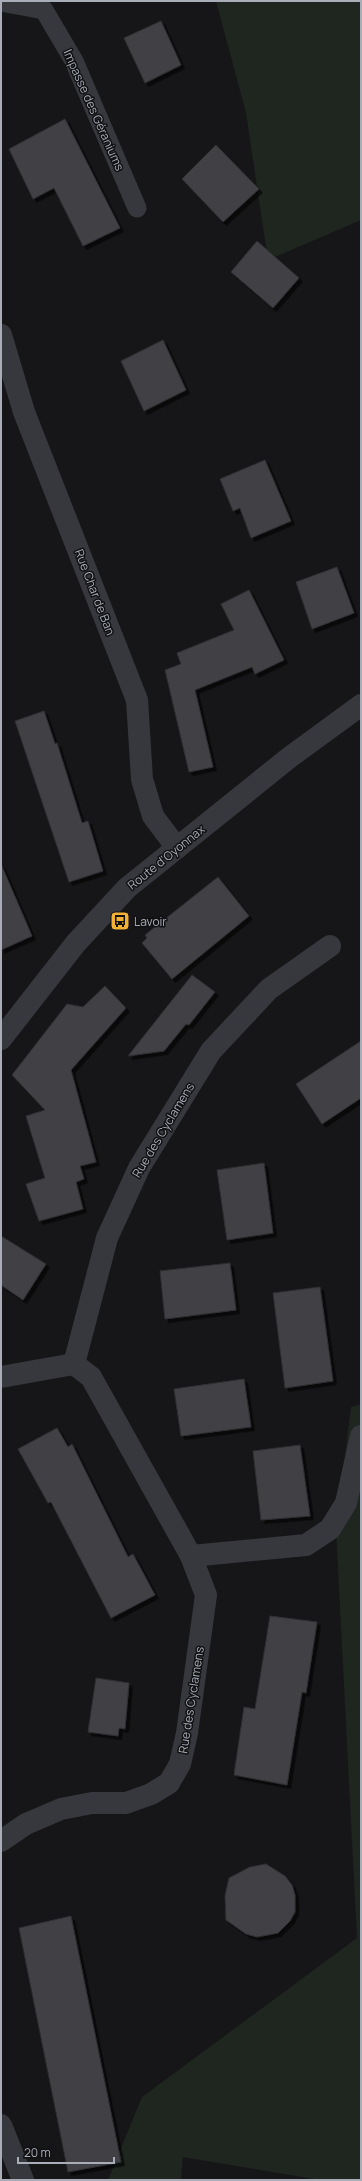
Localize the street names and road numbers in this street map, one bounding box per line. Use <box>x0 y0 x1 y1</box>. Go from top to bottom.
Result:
street label: Impasse des Géraniums <box>60 47 128 173</box>
street label: Rue Char de Ban <box>71 547 119 637</box>
street label: Route d'Oyonnax <box>124 820 209 893</box>
street label: Rue des Cyclamens <box>128 1079 198 1181</box>
street label: Rue des Cyclamens <box>174 1645 208 1755</box>

